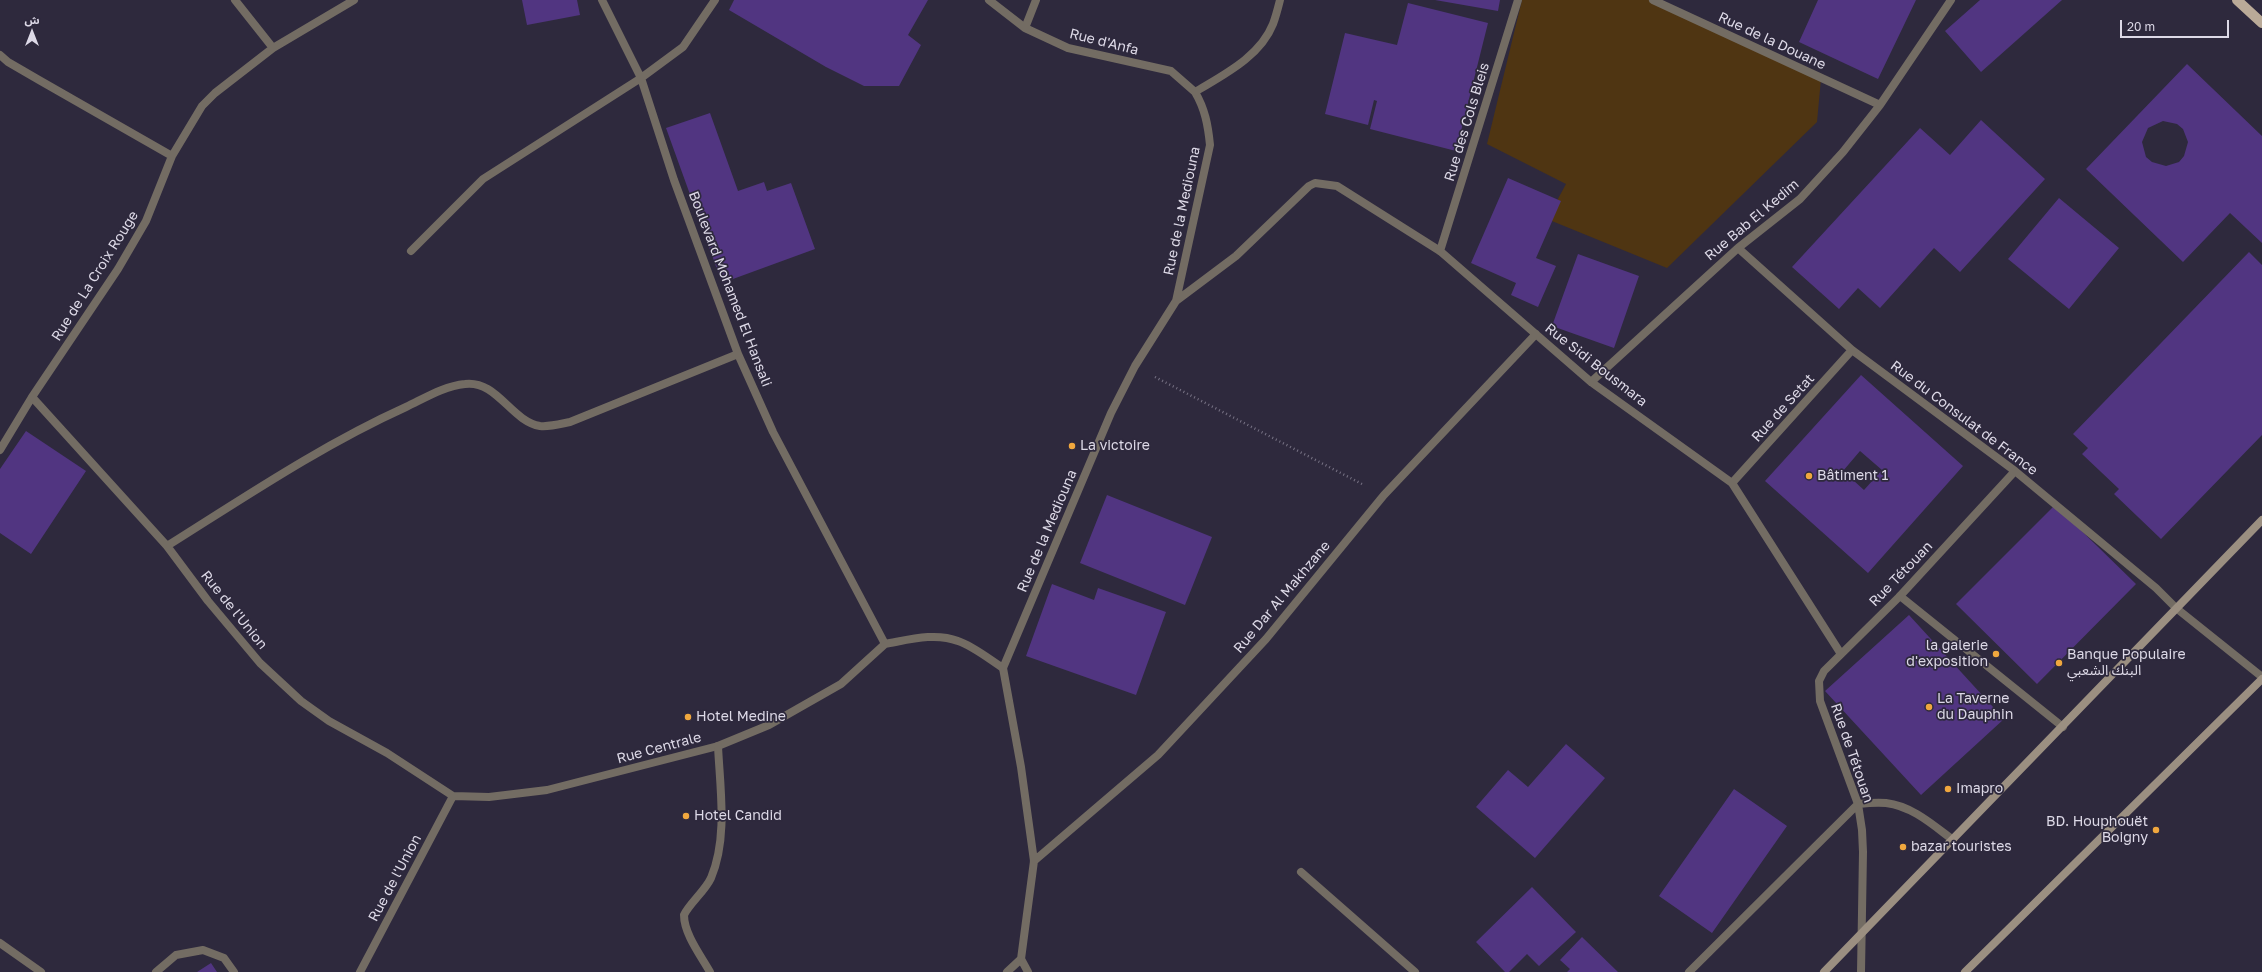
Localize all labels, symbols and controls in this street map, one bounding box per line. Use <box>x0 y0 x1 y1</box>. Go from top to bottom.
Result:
street label: Rue de la Douane <box>1716 9 1828 73</box>
north arrow <box>12 12 52 52</box>
scale bar <box>2122 12 2231 38</box>
text: ش <box>24 13 40 26</box>
text: 20 m <box>2127 19 2155 34</box>
street label: Rue d'Anfa <box>1068 25 1140 59</box>
street label: Rue des Cols Bleis <box>1441 61 1493 183</box>
street label: Rue de la Mediouna <box>1160 145 1204 277</box>
street label: Rue Bab El Kedim <box>1702 176 1802 264</box>
street label: Boulevard Mohamed El Hansali <box>685 189 775 389</box>
street label: Rue de La Croix Rouge <box>48 208 142 344</box>
street label: Rue Sidi Bousmara <box>1542 320 1650 410</box>
street label: Rue du Consulat de France <box>1887 357 2041 479</box>
street label: Rue de Setat <box>1748 371 1818 445</box>
place label: La victoire <box>1080 438 1150 454</box>
marker: La victoire <box>1067 441 1077 451</box>
street label: Rue de la Mediouna <box>1014 467 1080 595</box>
place label: Bâtiment 1 <box>1817 468 1888 484</box>
marker: Bâtiment 1 <box>1804 471 1814 481</box>
street label: Rue Dar Al Makhzane <box>1230 537 1334 657</box>
street label: Rue Tétouan <box>1866 538 1936 610</box>
street label: Rue de l'Union <box>197 567 271 653</box>
place label: la galerie d'exposition <box>1906 638 1988 670</box>
place label: Banque Populaire البنك الشعبي <box>2067 647 2186 680</box>
marker: la galerie d'exposition <box>1991 649 2001 659</box>
marker: Banque Populaire البنك الشعبي <box>2054 658 2064 668</box>
place label: La Taverne du Dauphin <box>1937 691 2013 724</box>
street label: Rue de Tétouan <box>1827 701 1877 805</box>
marker: La Taverne du Dauphin <box>1924 702 1934 712</box>
place label: Hotel Medine <box>696 709 786 725</box>
marker: Hotel Medine <box>683 712 693 722</box>
street label: Rue Centrale <box>615 729 703 767</box>
place label: Imapro <box>1956 781 2003 797</box>
marker: Imapro <box>1943 784 1953 794</box>
place label: Hotel Candid <box>694 808 782 824</box>
marker: Hotel Candid <box>681 811 691 821</box>
place label: BD. Houphouët Boigny <box>2046 814 2148 846</box>
marker: BD. Houphouët Boigny <box>2151 825 2161 835</box>
street label: Rue de l'Union <box>365 832 425 924</box>
place label: bazar touristes <box>1911 839 2012 855</box>
marker: bazar touristes <box>1898 842 1908 852</box>

